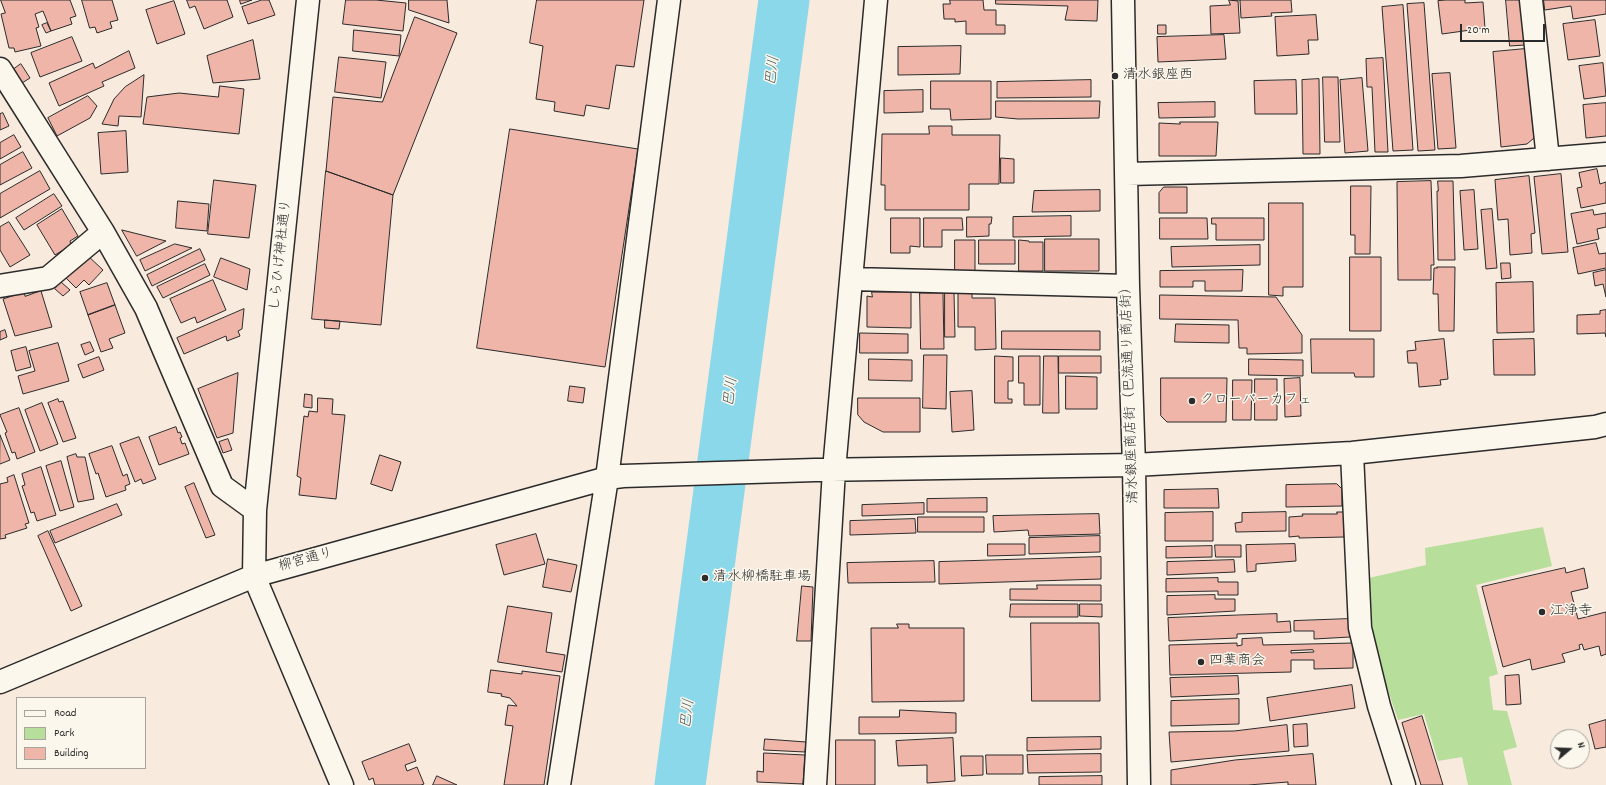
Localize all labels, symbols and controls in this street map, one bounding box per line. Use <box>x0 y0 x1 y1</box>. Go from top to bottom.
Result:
scale bar <box>1462 16 1547 42</box>
text: 20 m <box>1467 22 1490 39</box>
water label: 巴川 <box>763 55 785 87</box>
place label: 清水銀座西 <box>1123 68 1193 84</box>
marker: 清水銀座西 <box>1110 71 1120 81</box>
street label: しらひげ神社通り <box>268 198 296 312</box>
street label: 清水銀座商店街（巴流通り商店街） <box>1119 280 1143 504</box>
water label: 巴川 <box>721 376 743 408</box>
place label: クローバーカフェ <box>1200 393 1312 409</box>
marker: クローバーカフェ <box>1187 396 1197 406</box>
street label: 柳宮通り <box>277 546 335 576</box>
place label: 清水柳橋駐車場 <box>713 570 811 586</box>
marker: 清水柳橋駐車場 <box>700 573 710 583</box>
place label: 江浄寺 <box>1550 604 1592 620</box>
marker: 江浄寺 <box>1537 607 1547 617</box>
place label: 四葉商会 <box>1209 654 1265 670</box>
marker: 四葉商会 <box>1196 657 1206 667</box>
legend <box>16 697 146 769</box>
water label: 巴川 <box>678 698 700 730</box>
text: Road <box>54 705 76 722</box>
text: Park <box>54 725 74 742</box>
north arrow <box>1550 729 1590 769</box>
text: N <box>1572 740 1589 751</box>
text: Building <box>54 745 89 762</box>

